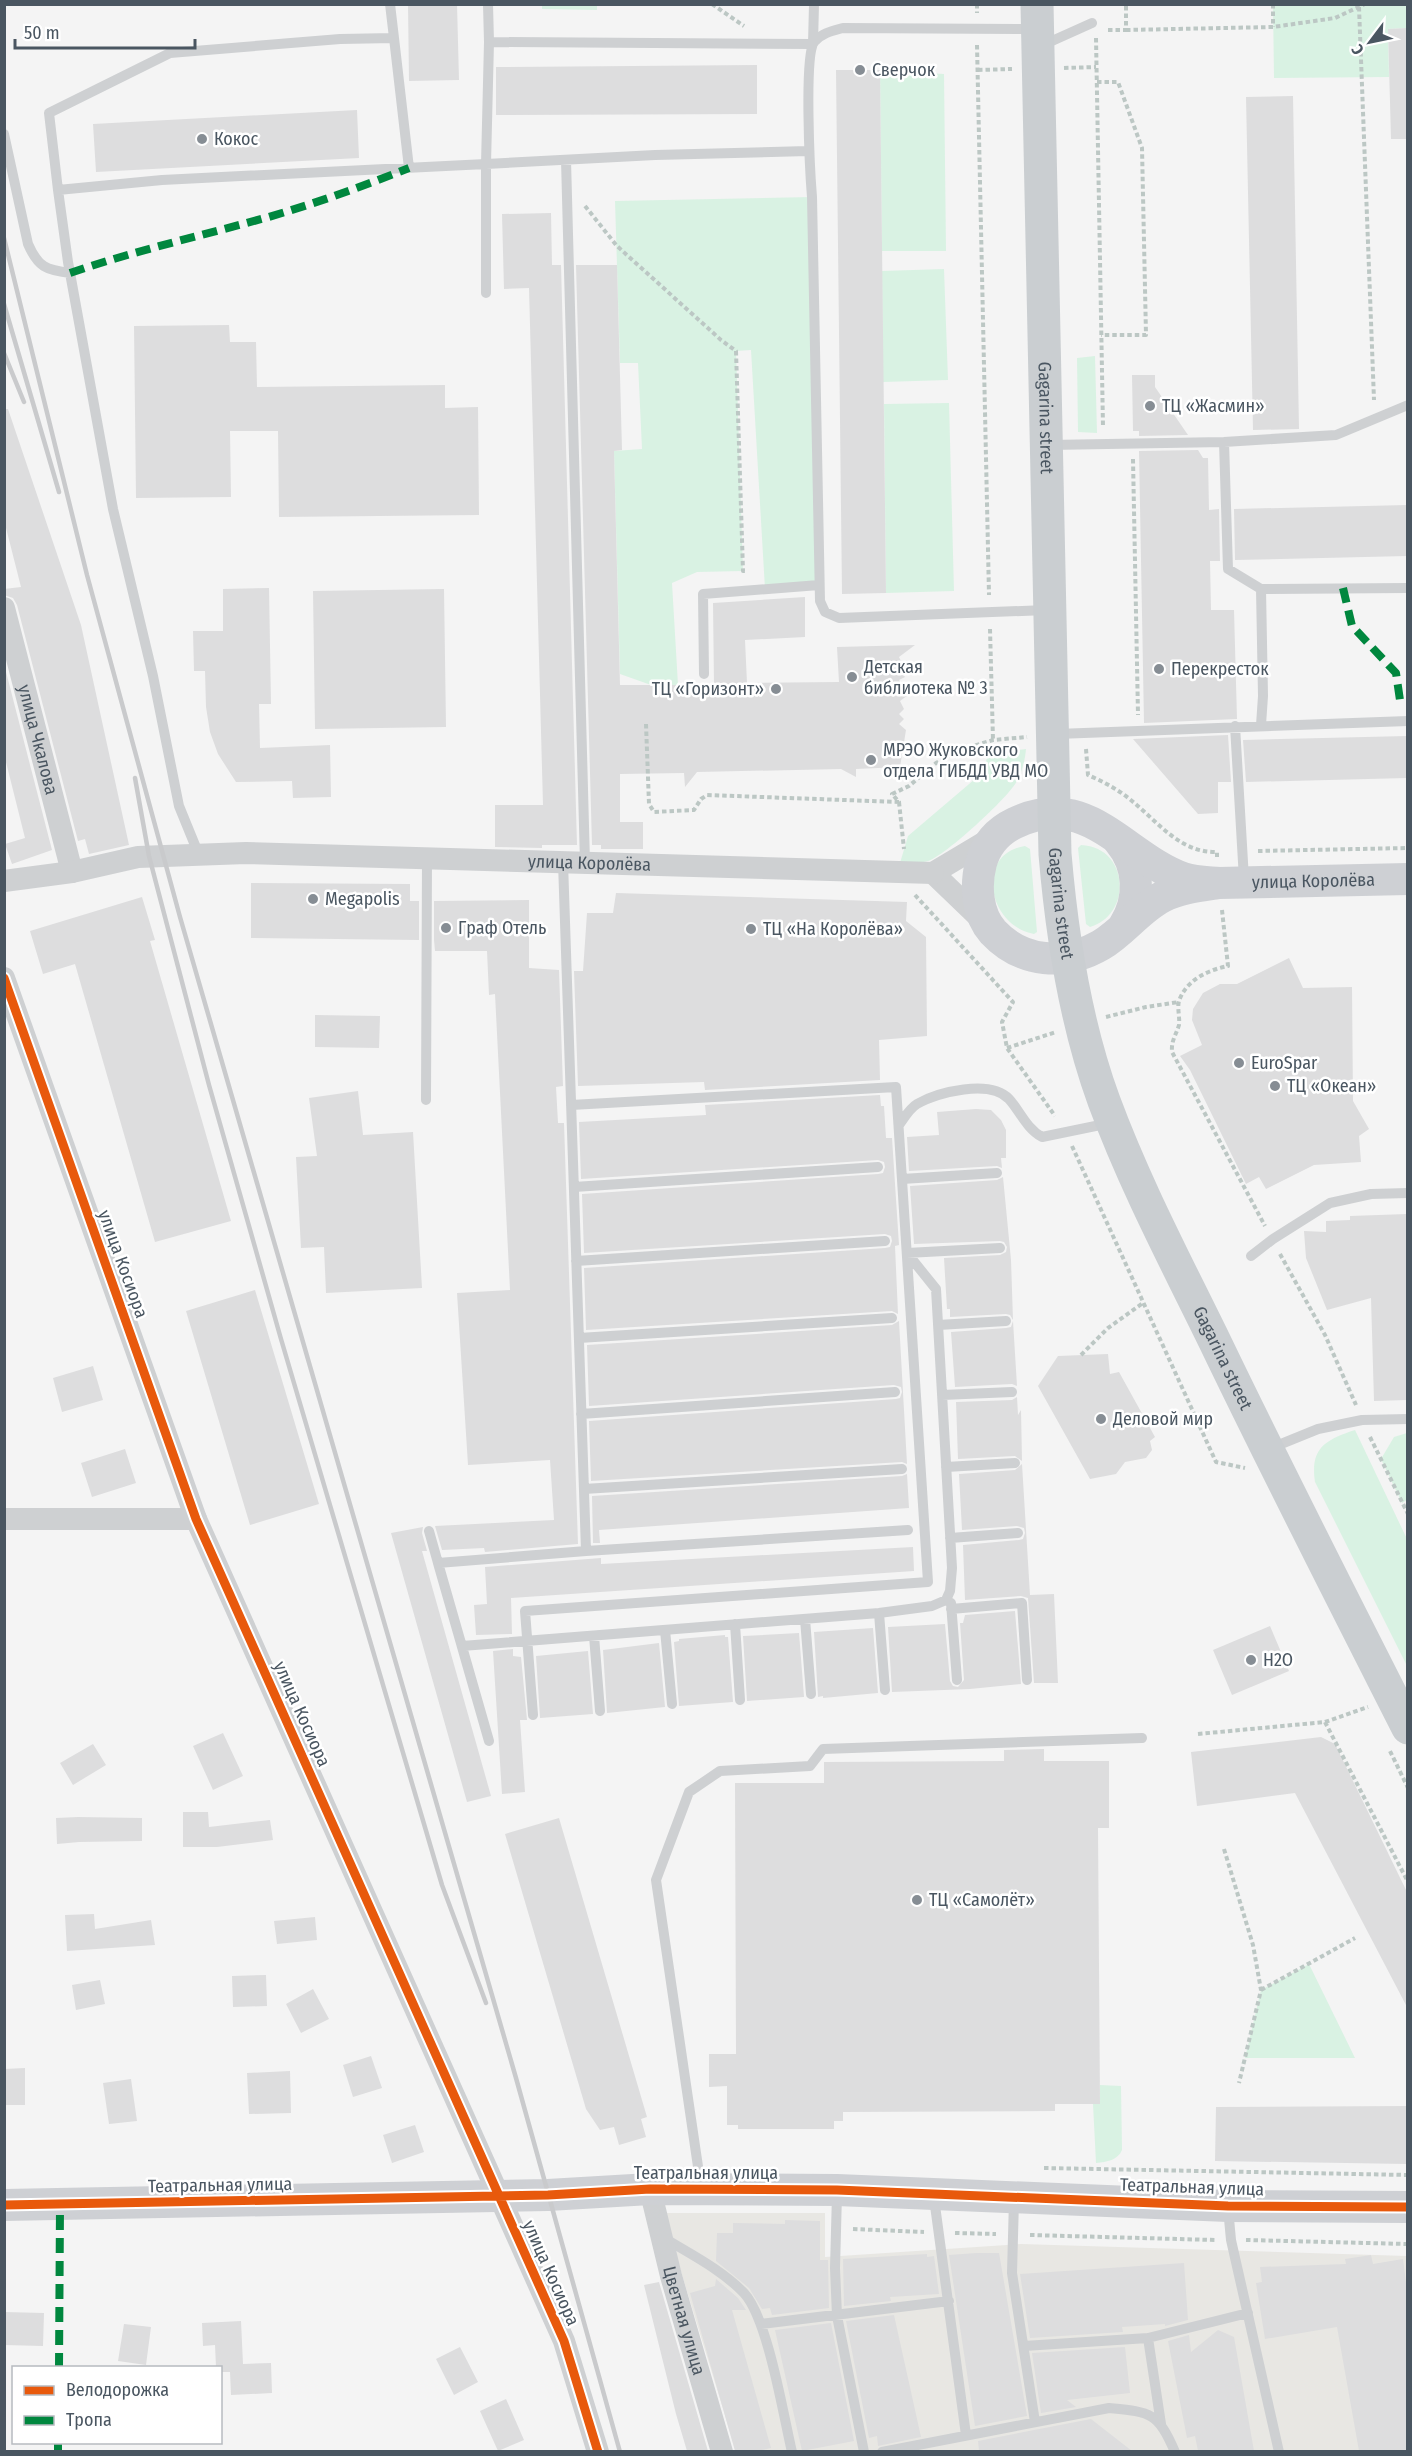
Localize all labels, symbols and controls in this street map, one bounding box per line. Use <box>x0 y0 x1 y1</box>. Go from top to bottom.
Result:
scale bar <box>15 12 195 50</box>
north arrow <box>1340 12 1400 72</box>
text: 50 m <box>24 22 60 44</box>
text: С <box>1347 41 1368 58</box>
place label: Сверчок <box>872 59 936 81</box>
marker: Сверчок <box>853 63 867 77</box>
place label: Кокос <box>214 128 259 150</box>
marker: Кокос <box>195 132 209 146</box>
street label: Gagarina street <box>1034 361 1058 474</box>
place label: ТЦ «Жасмин» <box>1162 395 1265 417</box>
marker: ТЦ «Жасмин» <box>1143 399 1157 413</box>
place label: Детская библиотека № 3 <box>863 656 988 699</box>
place label: Перекресток <box>1171 658 1269 680</box>
marker: Перекресток <box>1152 662 1166 676</box>
marker: Детская библиотека № 3 <box>845 670 859 684</box>
place label: ТЦ «Горизонт» <box>652 678 764 700</box>
street label: улица Чкалова <box>13 682 63 797</box>
marker: ТЦ «Горизонт» <box>769 682 783 696</box>
place label: МРЭО Жуковского отдела ГИБДД УВД МО <box>883 739 1048 782</box>
marker: МРЭО Жуковского отдела ГИБДД УВД МО <box>864 753 878 767</box>
street label: Gagarina street <box>1044 847 1079 961</box>
street label: улица Королёва <box>528 850 651 876</box>
street label: улица Королёва <box>1252 869 1375 893</box>
place label: Megapolis <box>325 888 400 910</box>
marker: Megapolis <box>306 892 320 906</box>
place label: Граф Отель <box>458 917 546 939</box>
place label: ТЦ «На Королёва» <box>763 918 903 940</box>
marker: Граф Отель <box>439 921 453 935</box>
marker: ТЦ «На Королёва» <box>744 922 758 936</box>
place label: EuroSpar <box>1251 1052 1318 1074</box>
marker: EuroSpar <box>1232 1056 1246 1070</box>
place label: ТЦ «Океан» <box>1287 1075 1376 1097</box>
marker: ТЦ «Океан» <box>1268 1079 1282 1093</box>
street label: улица Косиора <box>93 1207 153 1321</box>
street label: Gagarina street <box>1188 1303 1257 1413</box>
place label: Деловой мир <box>1112 1408 1213 1430</box>
marker: Деловой мир <box>1094 1412 1108 1426</box>
place label: H2O <box>1263 1649 1293 1671</box>
marker: H2O <box>1244 1653 1258 1667</box>
street label: улица Косиора <box>269 1658 335 1770</box>
place label: ТЦ «Самолёт» <box>929 1889 1035 1911</box>
marker: ТЦ «Самолёт» <box>910 1893 924 1907</box>
street label: Театральная улица <box>634 2162 778 2184</box>
street label: Театральная улица <box>148 2173 293 2197</box>
street label: Театральная улица <box>1119 2173 1265 2201</box>
street label: улица Косиора <box>518 2217 584 2329</box>
street label: Цветная улица <box>658 2264 710 2378</box>
legend <box>12 2366 222 2444</box>
text: Велодорожка <box>66 2379 169 2401</box>
text: Тропа <box>66 2409 112 2431</box>

